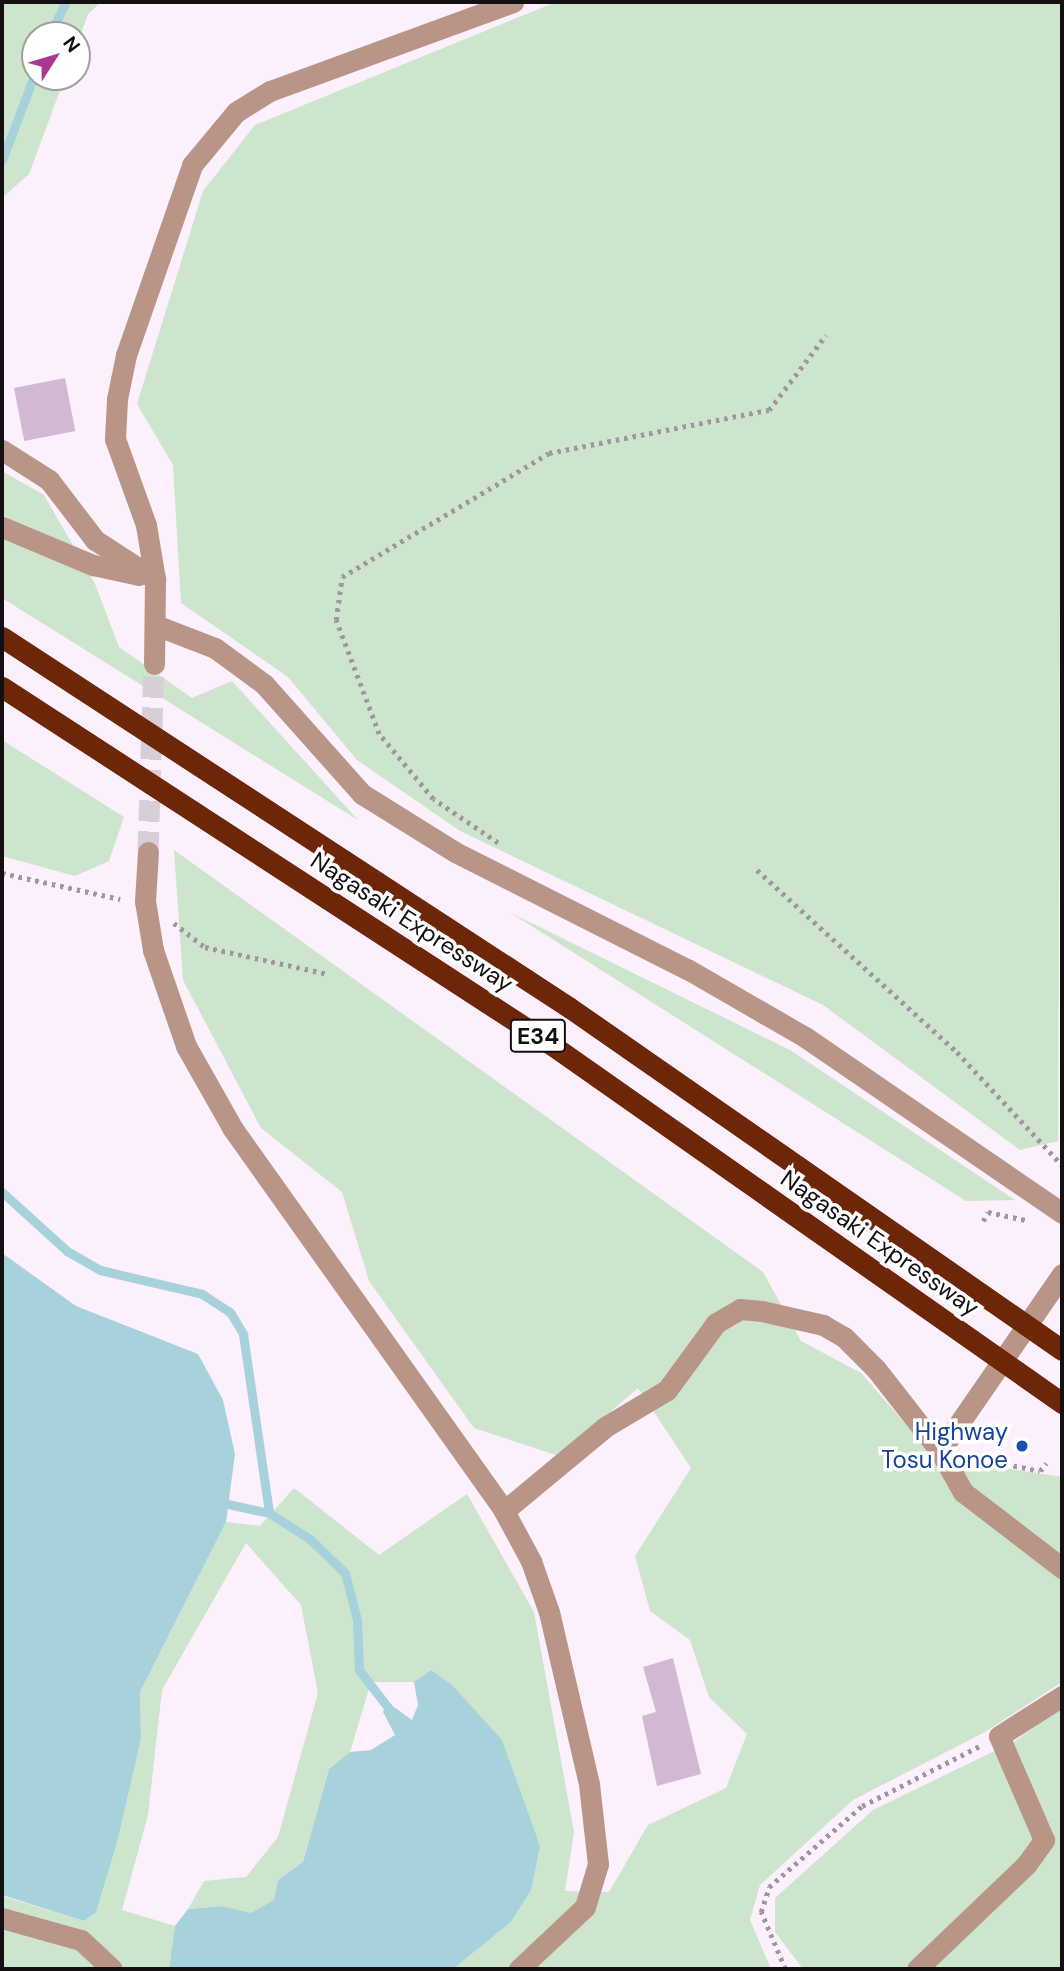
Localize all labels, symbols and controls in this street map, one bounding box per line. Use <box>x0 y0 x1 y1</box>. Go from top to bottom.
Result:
north arrow <box>21 21 91 91</box>
text: N <box>57 31 86 57</box>
street label: Nagasaki Expressway <box>305 846 519 998</box>
road number: E34 <box>508 1016 568 1056</box>
street label: Nagasaki Expressway <box>775 1164 985 1322</box>
place label: Highway Tosu Konoe <box>881 1418 1008 1474</box>
marker: Highway Tosu Konoe <box>1014 1438 1030 1454</box>

